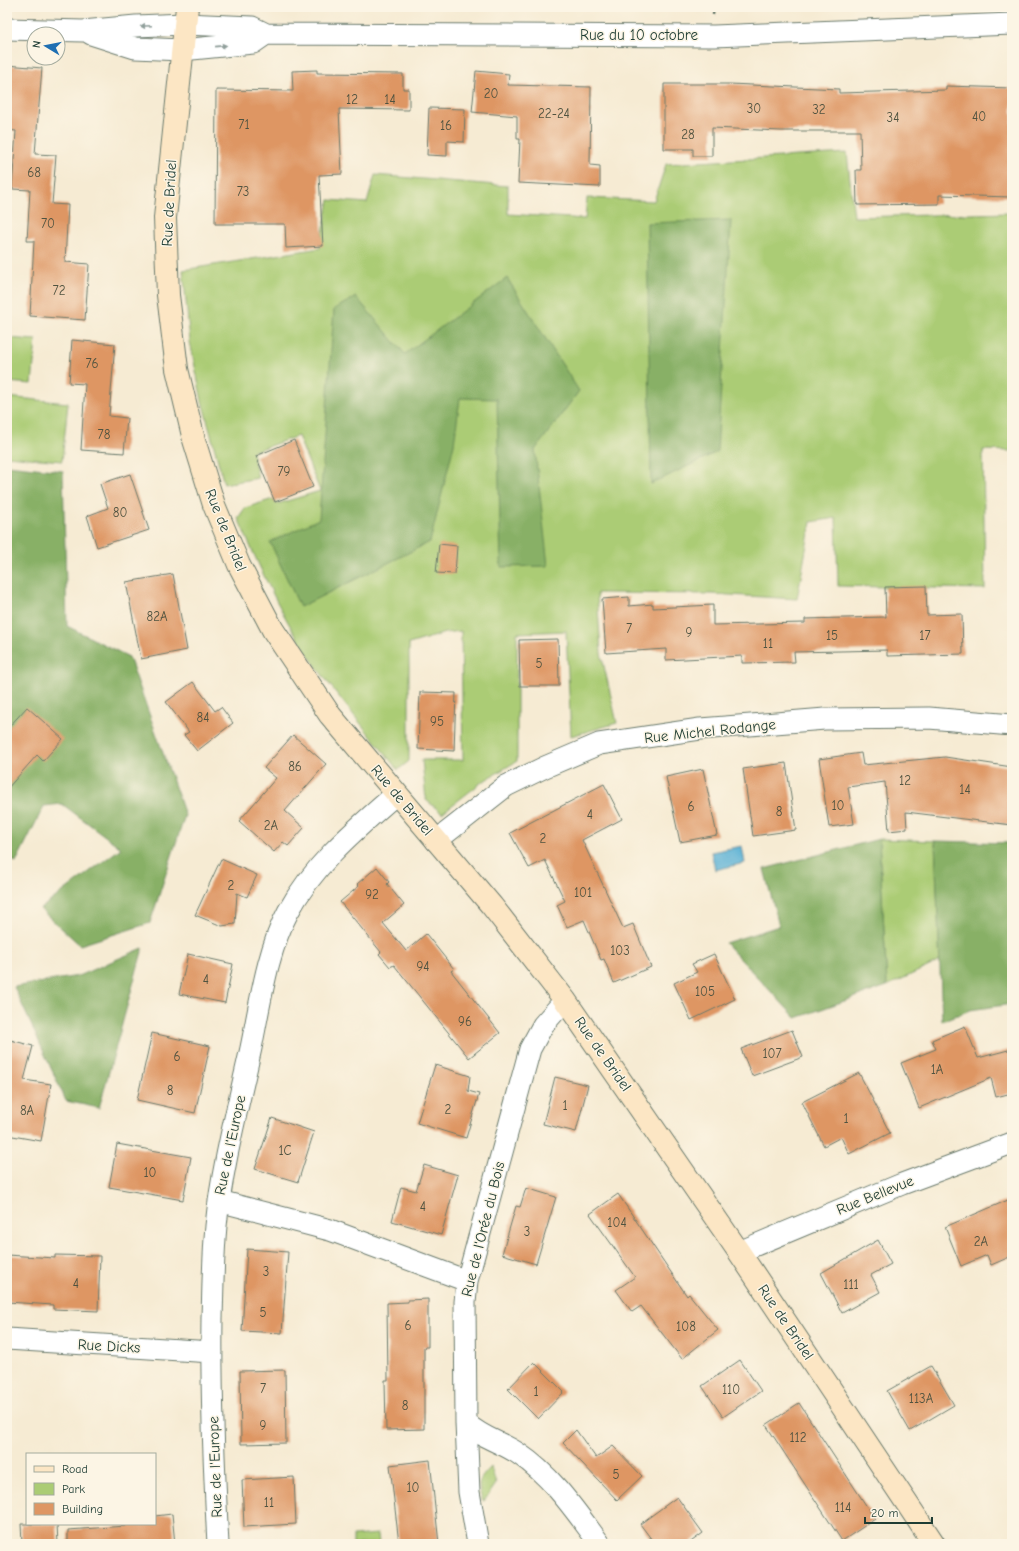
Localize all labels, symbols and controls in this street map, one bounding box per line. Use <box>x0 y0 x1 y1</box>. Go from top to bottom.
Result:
one-way arrow <box>140 22 152 29</box>
north arrow <box>26 26 66 66</box>
street label: Rue du 10 octobre <box>580 26 698 44</box>
text: N <box>30 40 44 49</box>
one-way arrow <box>215 43 227 50</box>
house number: 20 <box>484 86 498 101</box>
house number: 12 <box>346 92 358 107</box>
house number: 14 <box>384 92 396 107</box>
house number: 30 <box>747 101 761 116</box>
house number: 32 <box>812 102 826 117</box>
house number: 22-24 <box>538 106 570 121</box>
house number: 40 <box>972 109 986 124</box>
house number: 34 <box>887 110 899 125</box>
house number: 71 <box>238 117 250 132</box>
house number: 16 <box>440 118 452 133</box>
house number: 28 <box>681 127 695 142</box>
street label: Rue de Bridel <box>158 159 180 247</box>
house number: 68 <box>27 165 41 180</box>
house number: 73 <box>237 184 249 199</box>
house number: 70 <box>41 216 55 231</box>
house number: 72 <box>53 283 66 298</box>
house number: 76 <box>85 356 99 371</box>
house number: 78 <box>98 427 111 442</box>
house number: 79 <box>277 464 291 479</box>
street label: Rue de Bridel <box>201 486 251 574</box>
house number: 80 <box>113 505 127 520</box>
house number: 82A <box>146 609 168 624</box>
house number: 7 <box>626 621 632 636</box>
house number: 9 <box>686 625 693 640</box>
house number: 15 <box>826 628 838 643</box>
house number: 17 <box>919 628 931 643</box>
house number: 11 <box>763 636 773 651</box>
house number: 5 <box>535 656 543 671</box>
house number: 84 <box>197 710 210 725</box>
house number: 95 <box>430 714 444 729</box>
street label: Rue Michel Rodange <box>643 715 777 747</box>
house number: 86 <box>288 759 302 774</box>
street label: Rue de Bridel <box>367 761 437 839</box>
house number: 12 <box>899 773 911 788</box>
house number: 14 <box>959 782 971 797</box>
house number: 10 <box>831 798 845 813</box>
house number: 6 <box>687 799 695 814</box>
house number: 8 <box>776 804 783 819</box>
house number: 4 <box>587 807 593 822</box>
house number: 2A <box>264 818 279 833</box>
house number: 2 <box>540 831 547 846</box>
house number: 2 <box>228 878 235 893</box>
house number: 101 <box>574 885 592 900</box>
house number: 92 <box>365 887 379 902</box>
house number: 103 <box>610 943 630 958</box>
house number: 94 <box>416 959 430 974</box>
house number: 4 <box>203 972 209 987</box>
house number: 105 <box>695 984 715 999</box>
street label: Rue de Bridel <box>571 1013 635 1095</box>
house number: 96 <box>458 1014 472 1029</box>
house number: 107 <box>762 1046 782 1061</box>
house number: 6 <box>173 1049 181 1064</box>
house number: 1A <box>931 1062 944 1077</box>
house number: 8 <box>167 1083 174 1098</box>
street label: Rue de l'Europe <box>211 1093 249 1197</box>
house number: 1 <box>562 1098 568 1113</box>
house number: 2 <box>445 1102 452 1117</box>
house number: 8A <box>20 1103 35 1118</box>
house number: 1 <box>843 1111 849 1126</box>
house number: 1C <box>278 1143 292 1158</box>
street label: Rue de l'Orée du Bois <box>458 1160 508 1298</box>
house number: 10 <box>143 1165 157 1180</box>
street label: Rue Bellevue <box>834 1171 917 1219</box>
house number: 4 <box>420 1199 426 1214</box>
house number: 104 <box>607 1215 627 1230</box>
house number: 3 <box>524 1224 530 1239</box>
house number: 2A <box>974 1234 989 1249</box>
house number: 3 <box>263 1264 269 1279</box>
house number: 4 <box>73 1276 79 1291</box>
house number: 111 <box>843 1277 859 1292</box>
street label: Rue de Bridel <box>754 1281 818 1363</box>
house number: 5 <box>259 1305 267 1320</box>
house number: 6 <box>404 1318 412 1333</box>
house number: 108 <box>676 1319 696 1334</box>
street label: Rue Dicks <box>77 1335 141 1357</box>
house number: 7 <box>260 1381 266 1396</box>
house number: 110 <box>722 1382 740 1397</box>
house number: 1 <box>533 1384 539 1399</box>
house number: 113A <box>909 1391 934 1406</box>
house number: 8 <box>402 1398 409 1413</box>
street label: Rue de l'Europe <box>204 1415 226 1518</box>
house number: 9 <box>260 1418 267 1433</box>
house number: 112 <box>789 1430 807 1445</box>
legend <box>26 1453 156 1525</box>
text: Road <box>62 1462 88 1476</box>
house number: 5 <box>612 1467 620 1482</box>
house number: 10 <box>406 1480 420 1495</box>
text: Park <box>62 1482 85 1496</box>
house number: 11 <box>264 1495 274 1510</box>
scale bar <box>865 1499 932 1525</box>
house number: 114 <box>835 1500 851 1515</box>
text: Building <box>62 1502 103 1516</box>
text: 20 m <box>871 1506 899 1520</box>

